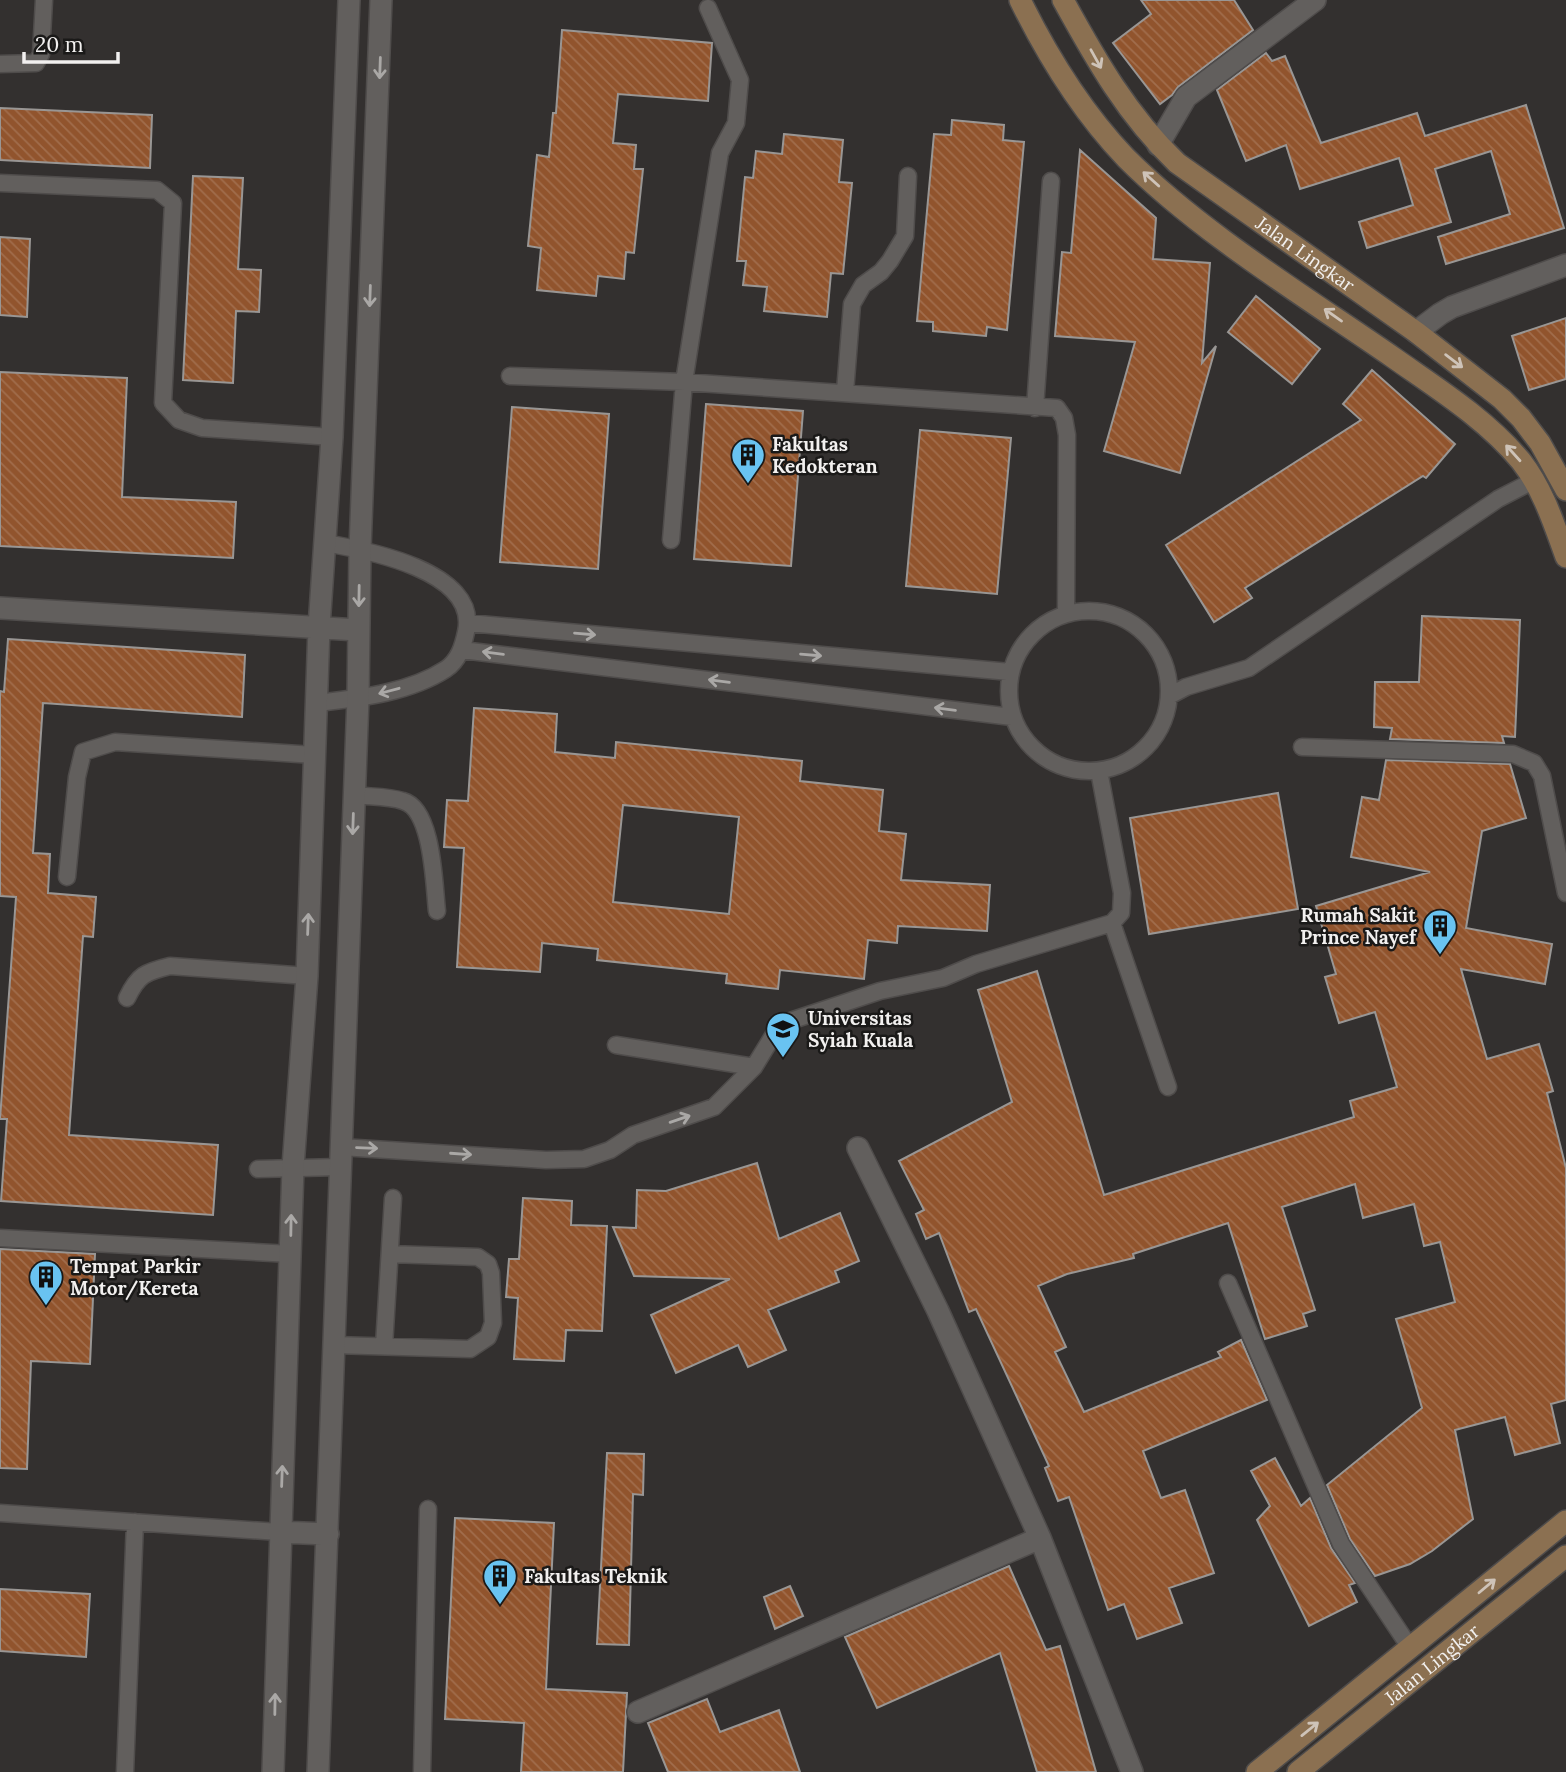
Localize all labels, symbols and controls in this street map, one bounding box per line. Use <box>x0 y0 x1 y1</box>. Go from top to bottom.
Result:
scale bar <box>24 21 119 65</box>
text: 20 m <box>35 31 84 58</box>
one-way arrow <box>1089 49 1103 69</box>
one-way arrow <box>373 56 387 79</box>
one-way arrow <box>1142 171 1160 187</box>
street label: Jalan Lingkar <box>1251 210 1360 297</box>
one-way arrow <box>364 284 377 307</box>
one-way arrow <box>1324 308 1343 322</box>
one-way arrow <box>1445 353 1463 368</box>
place label: Fakultas Kedokteran <box>772 432 878 478</box>
building icon: Fakultas Kedokteran <box>729 436 767 485</box>
one-way arrow <box>1505 444 1521 462</box>
one-way arrow <box>352 585 366 608</box>
one-way arrow <box>573 628 596 641</box>
one-way arrow <box>482 647 505 660</box>
one-way arrow <box>800 649 822 662</box>
one-way arrow <box>708 675 731 688</box>
one-way arrow <box>378 685 400 698</box>
one-way arrow <box>934 702 957 715</box>
one-way arrow <box>346 812 359 835</box>
place label: Rumah Sakit Prince Nayef <box>1300 903 1418 949</box>
building icon: Rumah Sakit Prince Nayef <box>1421 907 1459 956</box>
one-way arrow <box>302 913 315 936</box>
place label: Universitas Syiah Kuala <box>808 1006 913 1052</box>
school or university icon: Universitas Syiah Kuala <box>764 1010 802 1059</box>
one-way arrow <box>669 1112 691 1125</box>
one-way arrow <box>355 1141 378 1155</box>
one-way arrow <box>450 1148 472 1161</box>
one-way arrow <box>285 1213 298 1236</box>
place label: Tempat Parkir Motor/Kereta <box>70 1254 201 1301</box>
building icon: Tempat Parkir Motor/Kereta <box>27 1258 65 1307</box>
one-way arrow <box>275 1465 288 1488</box>
building icon: Fakultas Teknik <box>481 1557 519 1606</box>
place label: Fakultas Teknik <box>524 1564 667 1588</box>
one-way arrow <box>1477 1578 1495 1594</box>
street label: Jalan Lingkar <box>1379 1618 1485 1710</box>
one-way arrow <box>268 1693 282 1716</box>
one-way arrow <box>1300 1722 1319 1737</box>

